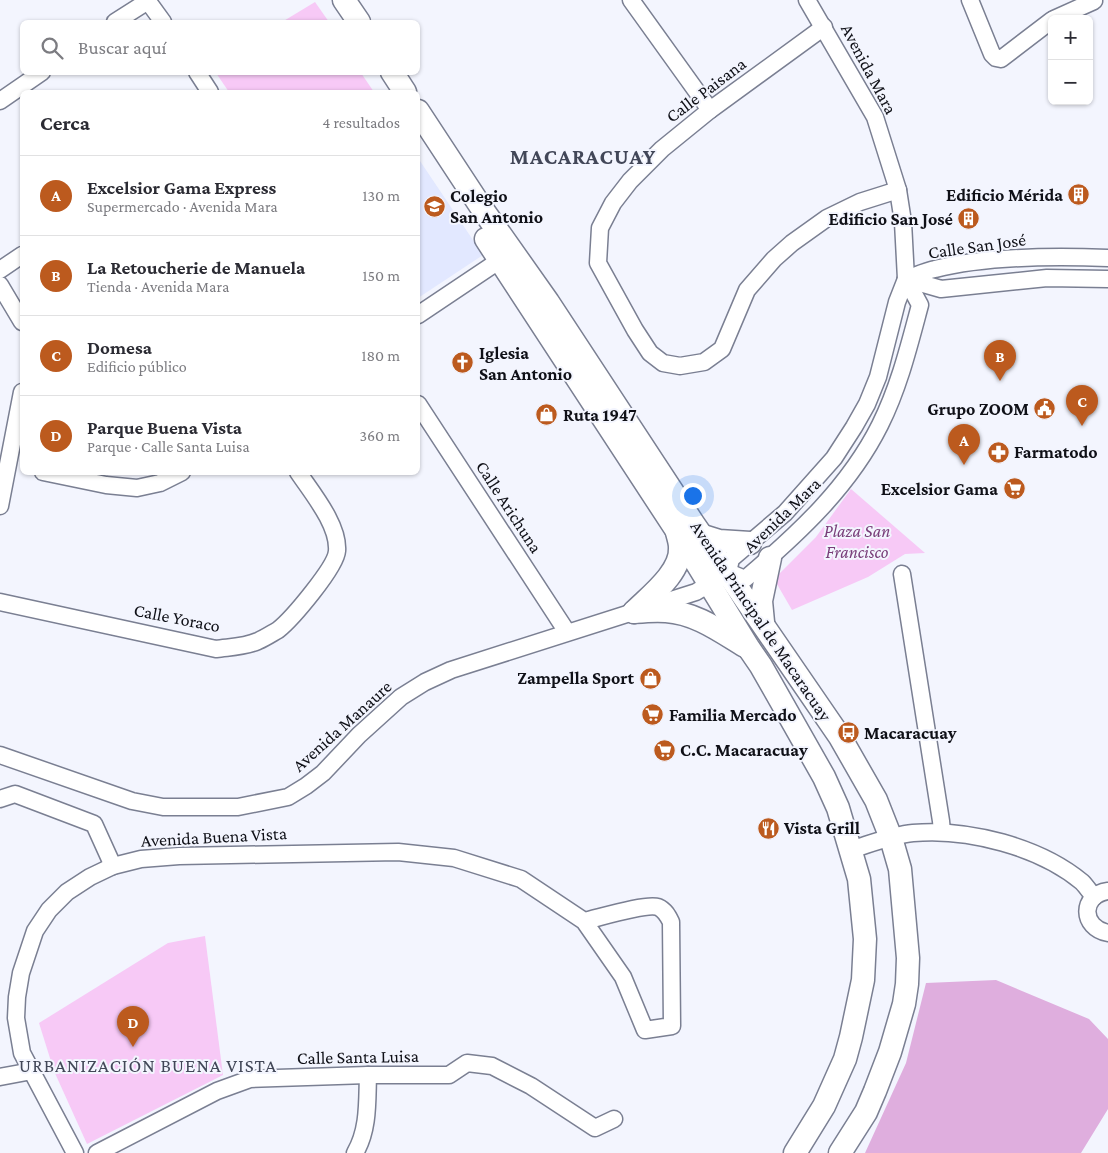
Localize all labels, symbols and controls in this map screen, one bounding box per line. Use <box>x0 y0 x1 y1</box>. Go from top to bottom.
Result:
map controls <box>1048 15 1093 105</box>
button: + <box>1048 15 1093 60</box>
search box <box>20 20 420 75</box>
street label: Avenida Mara <box>837 21 901 117</box>
icon: search <box>38 34 66 62</box>
text: Buscar aquí <box>78 37 167 58</box>
street label: Calle Paisana <box>662 53 750 127</box>
button: − <box>1048 60 1093 105</box>
text: Cerca <box>40 111 90 135</box>
text: 4 resultados <box>322 114 400 131</box>
district label: MACARACUAY <box>510 144 656 169</box>
text: Excelsior Gama Express <box>87 177 276 198</box>
building icon: Edificio Mérida <box>1067 183 1091 207</box>
place label: Edificio Mérida <box>946 185 1063 205</box>
place label: Colegio San Antonio <box>450 186 543 227</box>
text: A <box>51 187 61 204</box>
text: 130 m <box>362 187 400 204</box>
school or university icon: Colegio San Antonio <box>422 194 446 218</box>
text: Supermercado · Avenida Mara <box>87 198 278 215</box>
building icon: Edificio San José <box>957 207 981 231</box>
place label: Edificio San José <box>829 209 953 229</box>
street label: Calle San José <box>927 229 1027 263</box>
text: La Retoucherie de Manuela <box>87 257 305 278</box>
text: B <box>51 267 61 284</box>
text: 150 m <box>362 267 400 284</box>
text: Tienda · Avenida Mara <box>87 278 229 295</box>
text: Domesa <box>87 337 152 358</box>
pin: B <box>984 340 1016 381</box>
place label: Iglesia San Antonio <box>479 343 572 384</box>
text: C <box>51 347 61 364</box>
text: 180 m <box>361 347 400 364</box>
church icon: Iglesia San Antonio <box>451 351 475 375</box>
text: Edificio público <box>87 358 187 375</box>
pin: C <box>1066 385 1098 426</box>
public building icon: Grupo ZOOM <box>1033 397 1057 421</box>
place label: Grupo ZOOM <box>927 399 1029 419</box>
shop icon: Ruta 1947 <box>535 403 559 427</box>
place label: Ruta 1947 <box>563 405 637 425</box>
text: Parque Buena Vista <box>87 417 242 438</box>
pin: A <box>948 424 980 465</box>
text: D <box>50 427 62 444</box>
text: 360 m <box>359 427 400 444</box>
text: Parque · Calle Santa Luisa <box>87 438 250 455</box>
pharmacy icon: Farmatodo <box>986 440 1010 464</box>
place label: Farmatodo <box>1014 442 1098 462</box>
street label: Calle Arichuna <box>472 457 546 557</box>
street label: Avenida Mara <box>739 473 825 557</box>
supermarket icon: Excelsior Gama <box>1002 477 1026 501</box>
place label: Excelsior Gama <box>881 479 998 499</box>
your location <box>680 483 706 509</box>
street label: Avenida Principal de Macaracuay <box>686 517 836 725</box>
park label: Plaza San Francisco <box>824 521 890 562</box>
street label: Calle Yoraco <box>132 600 222 636</box>
shop icon: Zampella Sport <box>638 666 662 690</box>
place label: Zampella Sport <box>517 668 635 688</box>
street label: Avenida Manaure <box>288 676 396 776</box>
supermarket icon: Familia Mercado <box>641 703 665 727</box>
place label: Familia Mercado <box>669 705 797 725</box>
bus stop icon: Macaracuay <box>836 721 860 745</box>
place label: Macaracuay <box>864 723 957 743</box>
supermarket icon: C.C. Macaracuay <box>652 738 676 762</box>
place label: C.C. Macaracuay <box>680 740 808 760</box>
restaurant icon: Vista Grill <box>756 816 780 840</box>
place label: Vista Grill <box>783 818 860 838</box>
street label: Avenida Buena Vista <box>141 823 287 851</box>
pin: D <box>117 1006 149 1047</box>
street label: Calle Santa Luisa <box>297 1046 419 1068</box>
district label: URBANIZACIÓN BUENA VISTA <box>19 1055 277 1076</box>

